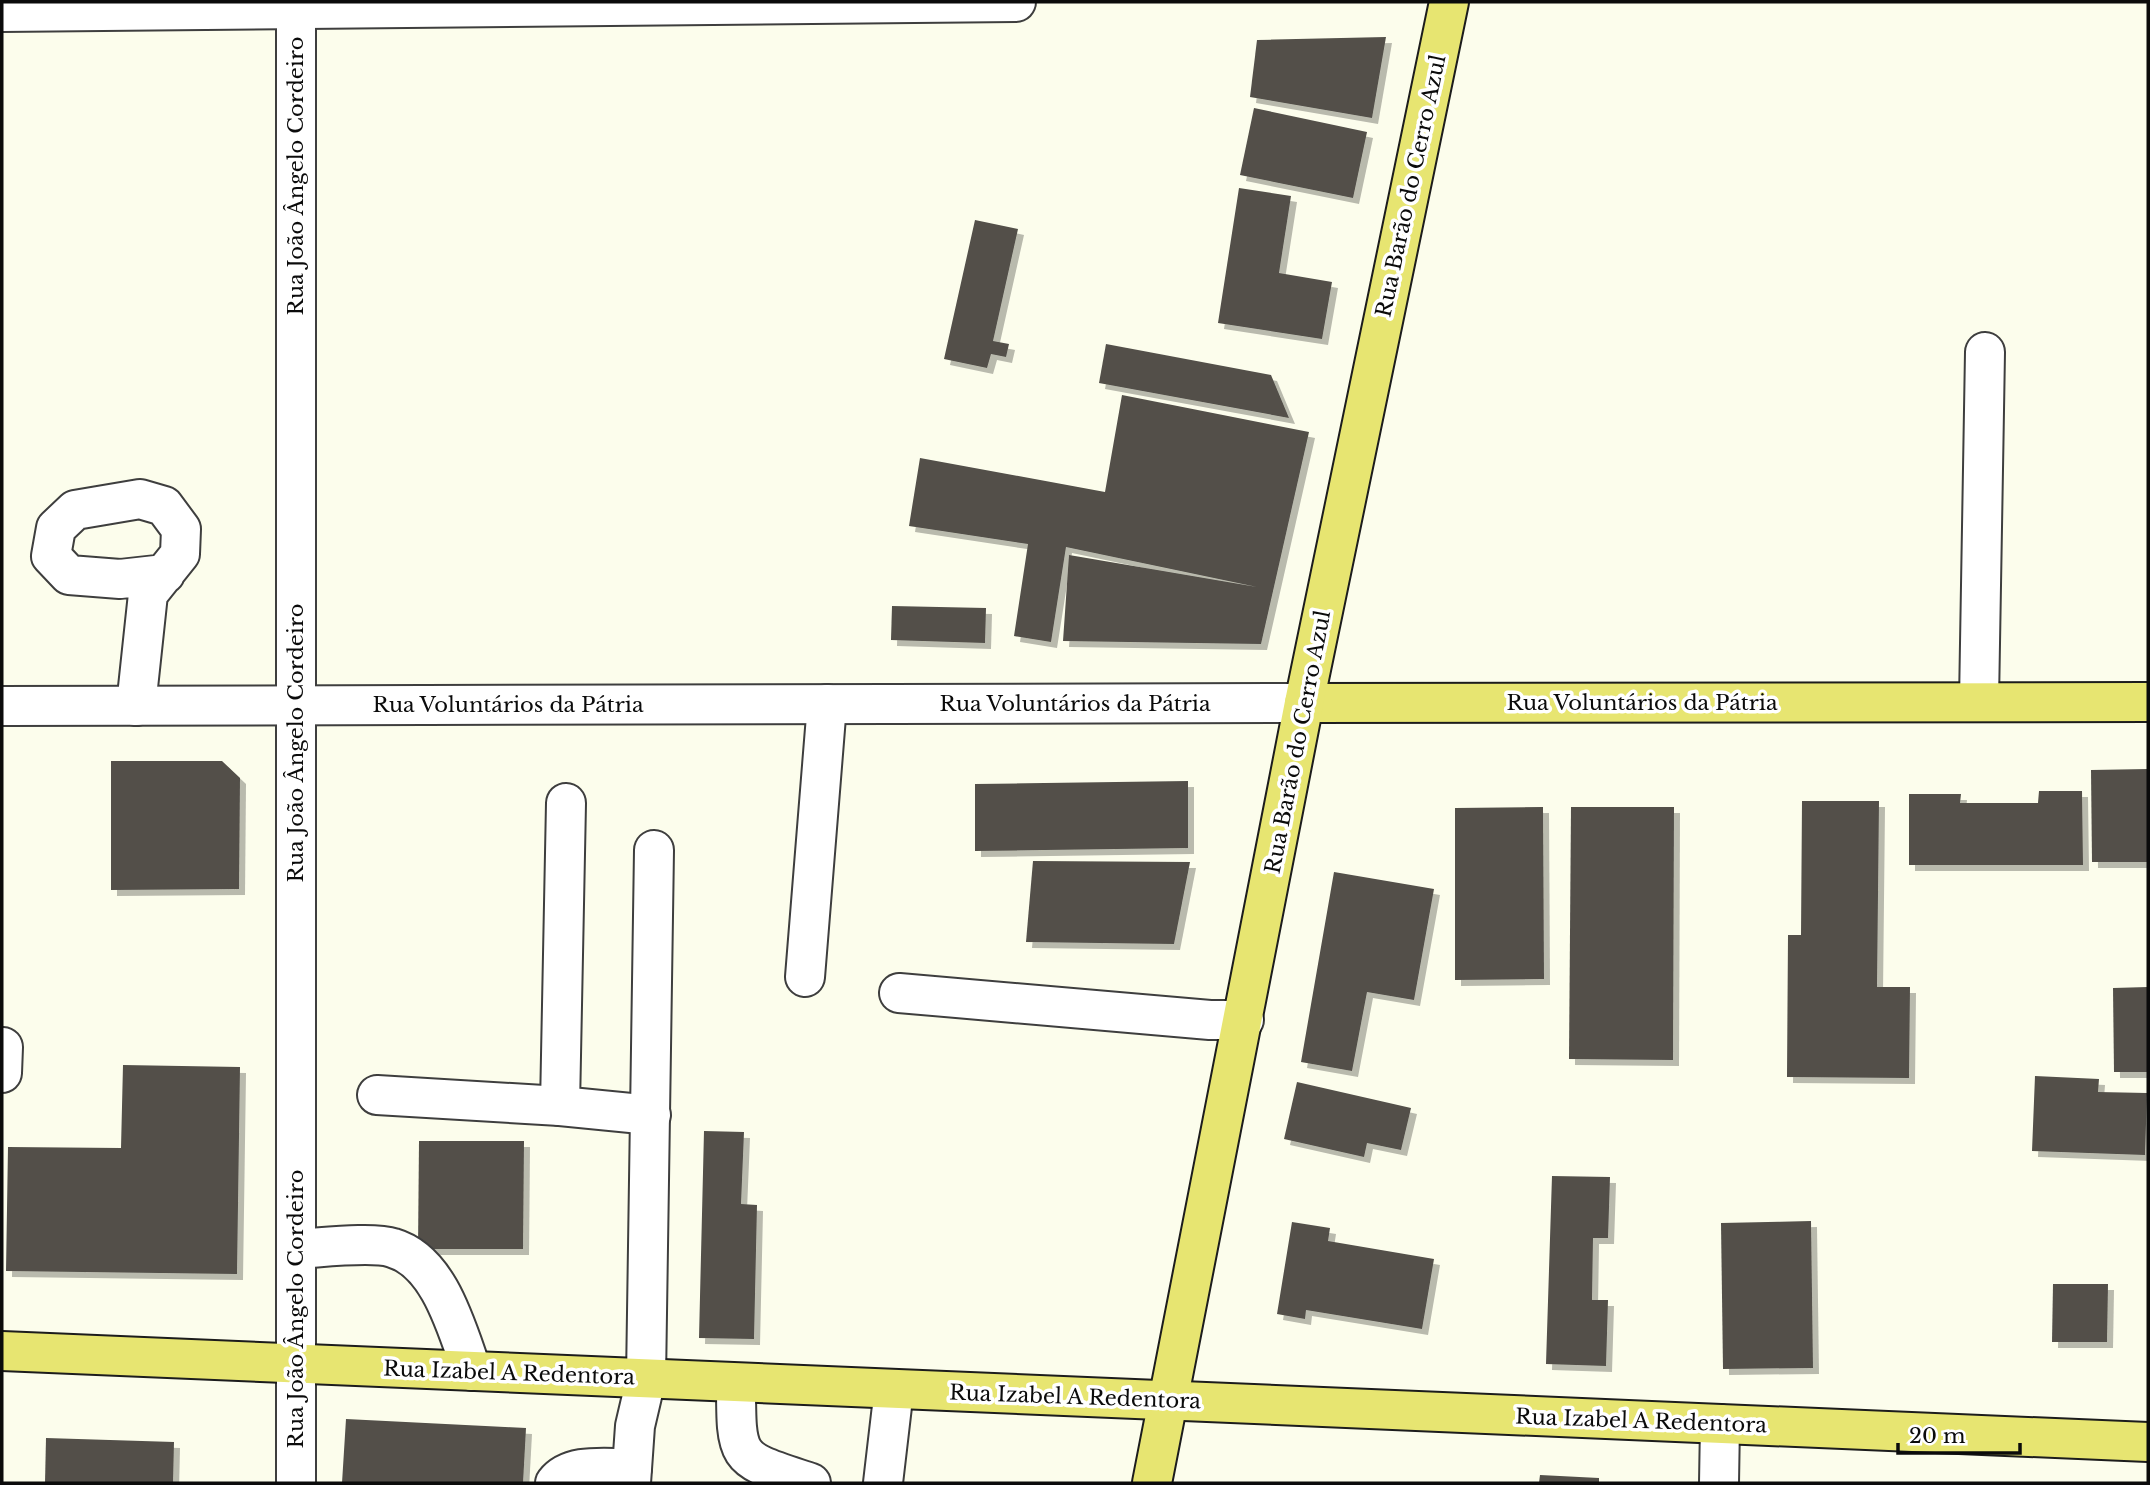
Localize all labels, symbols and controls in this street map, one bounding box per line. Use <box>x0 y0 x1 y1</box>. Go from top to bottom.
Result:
street label: Rua João Ângelo Cordeiro <box>283 36 309 316</box>
street label: Rua Barão do Cerro Azul <box>1370 52 1452 320</box>
street label: Rua João Ângelo Cordeiro <box>283 603 309 883</box>
street label: Rua Barão do Cerro Azul <box>1260 608 1336 876</box>
street label: Rua Voluntários da Pátria <box>1506 690 1778 716</box>
street label: Rua Voluntários da Pátria <box>939 691 1211 717</box>
street label: Rua Voluntários da Pátria <box>372 692 644 718</box>
street label: Rua João Ângelo Cordeiro <box>283 1169 309 1449</box>
street label: Rua Izabel A Redentora <box>383 1356 636 1390</box>
street label: Rua Izabel A Redentora <box>949 1380 1202 1414</box>
street label: Rua Izabel A Redentora <box>1515 1404 1768 1438</box>
scale bar <box>1898 1412 2021 1456</box>
text: 20 m <box>1909 1423 1966 1449</box>

